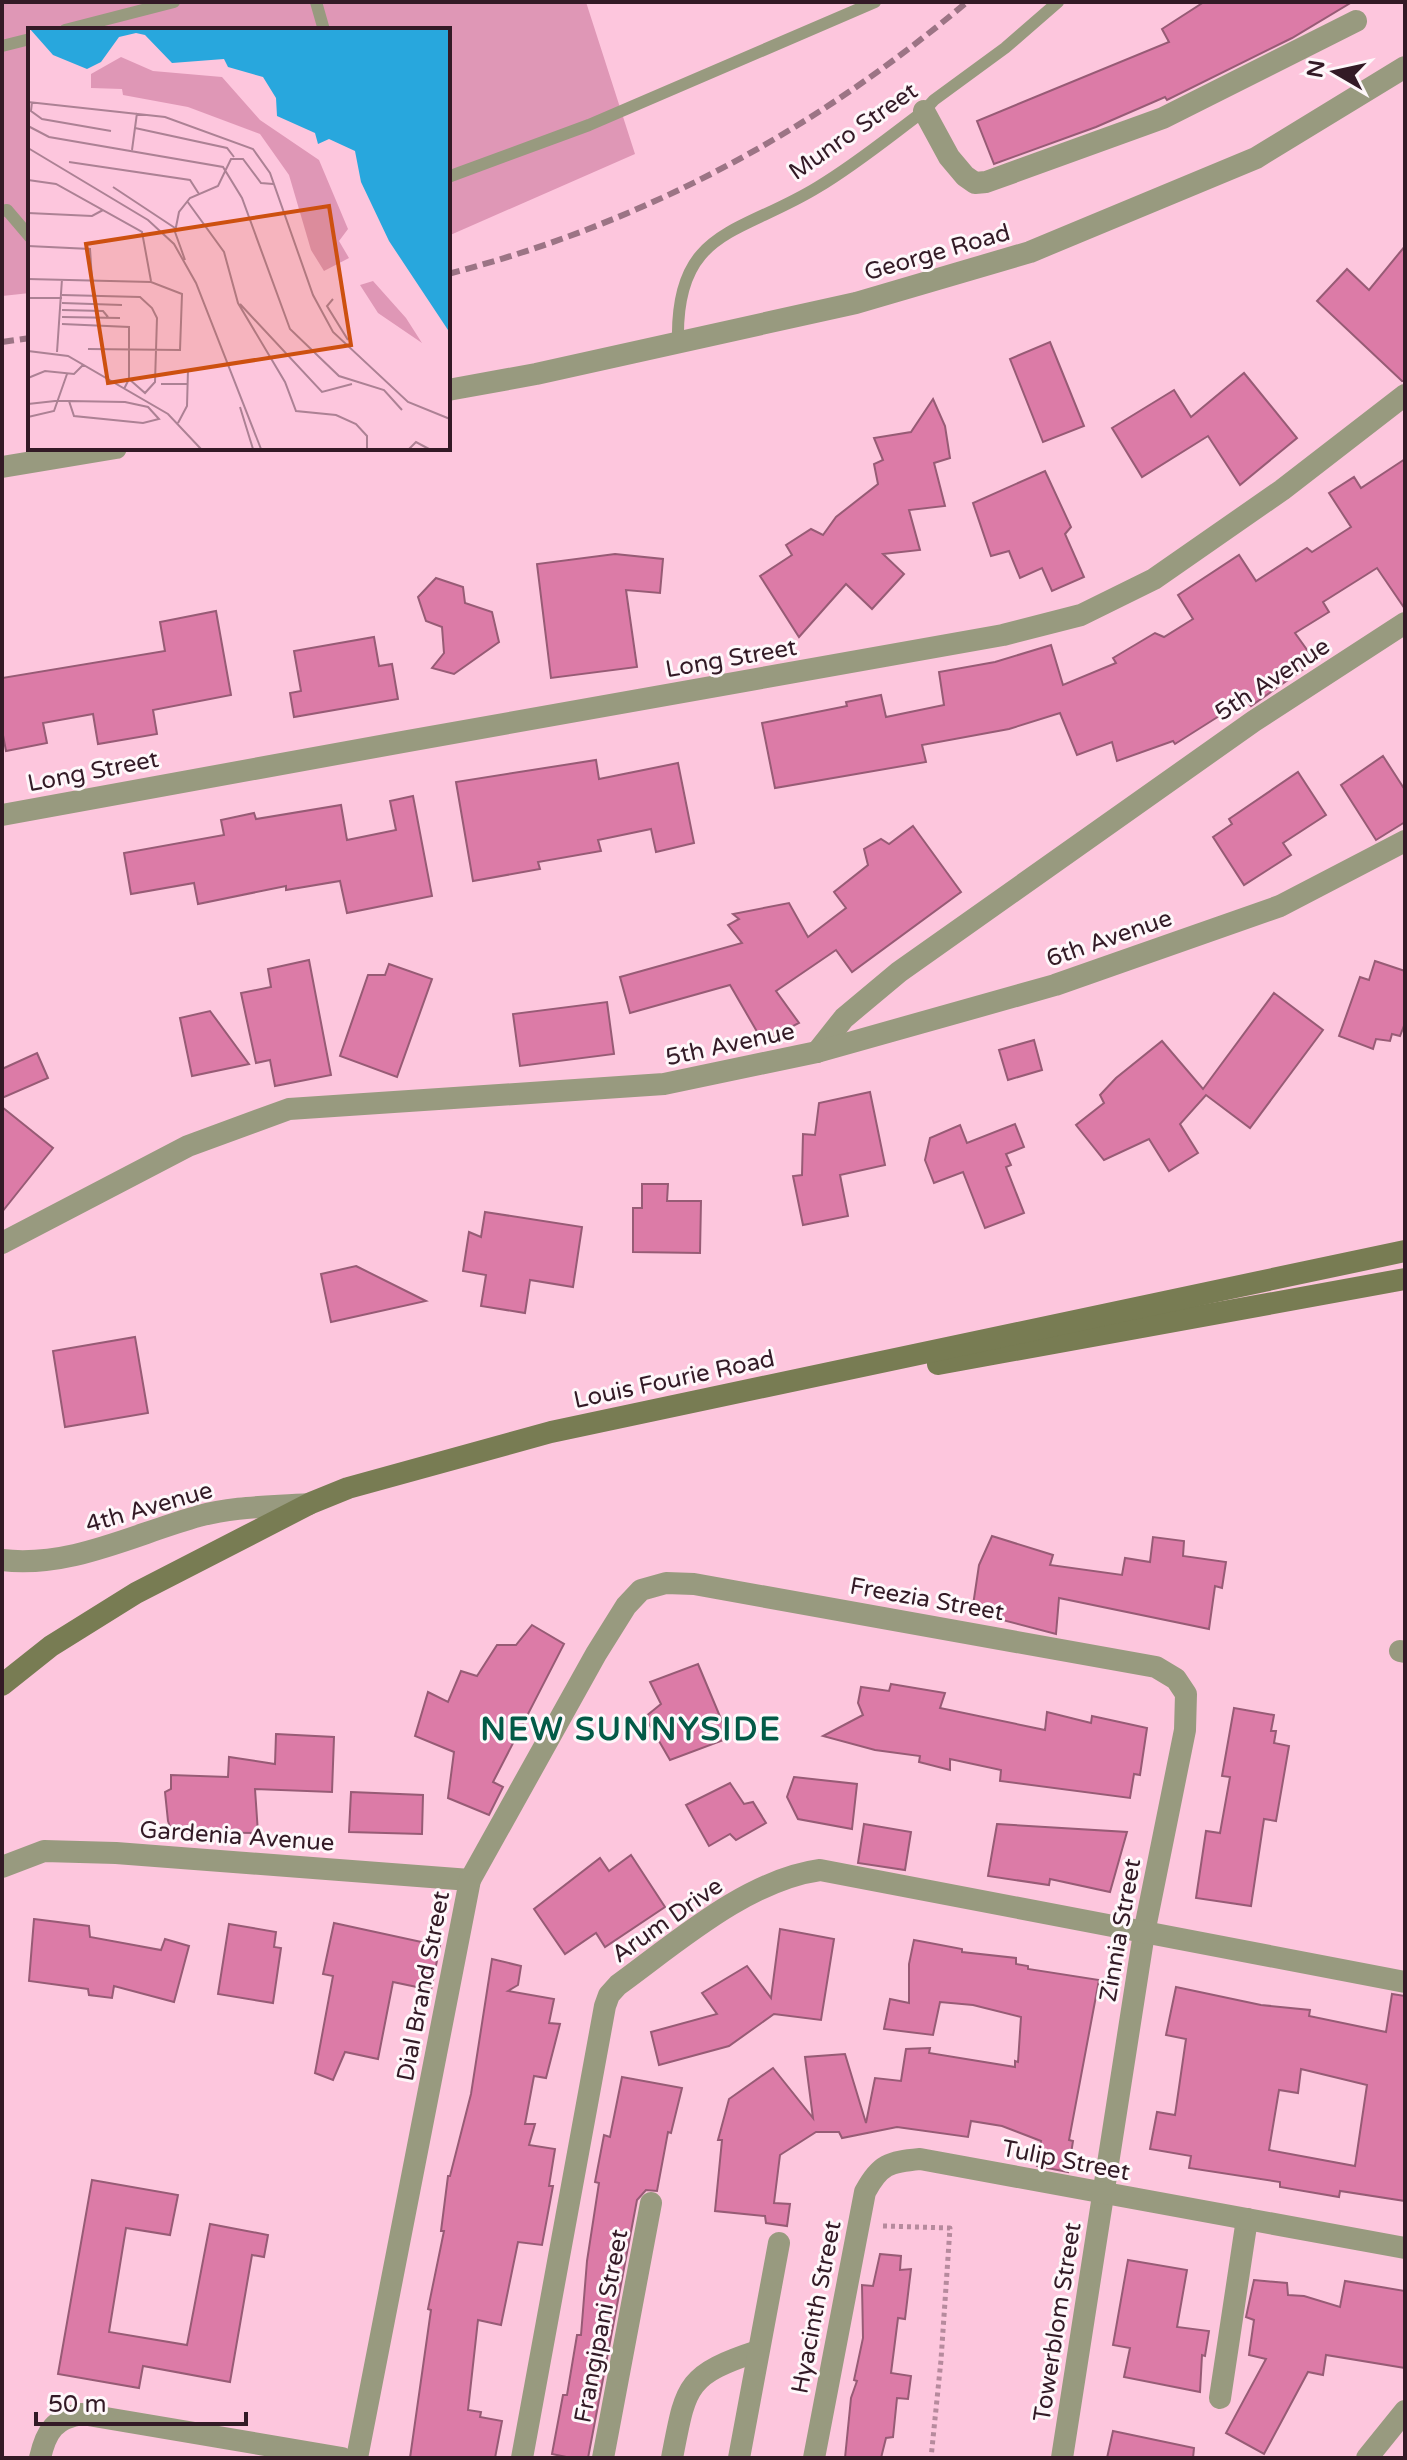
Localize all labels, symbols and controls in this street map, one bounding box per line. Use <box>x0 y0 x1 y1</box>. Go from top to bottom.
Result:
inset map <box>28 28 450 450</box>
north arrow <box>1295 32 1375 112</box>
text: N <box>1302 58 1330 80</box>
street label: Munro Street <box>783 76 923 186</box>
street label: George Road <box>861 218 1013 287</box>
street label: 5th Avenue <box>1209 632 1335 727</box>
street label: Long Street <box>663 633 799 684</box>
street label: Long Street <box>25 745 161 798</box>
street label: 6th Avenue <box>1043 903 1176 974</box>
street label: 5th Avenue <box>663 1017 797 1072</box>
street label: Louis Fourie Road <box>571 1344 777 1415</box>
street label: 4th Avenue <box>82 1475 216 1539</box>
street label: Freezia Street <box>847 1572 1006 1627</box>
district label: NEW SUNNYSIDE <box>480 1711 782 1749</box>
street label: Gardenia Avenue <box>138 1815 335 1858</box>
street label: Zinnia Street <box>1094 1856 1147 2004</box>
street label: Arum Drive <box>606 1872 728 1969</box>
street label: Dial Brand Street <box>391 1889 456 2084</box>
street label: Tulip Street <box>999 2134 1132 2187</box>
street label: Hyacinth Street <box>785 2218 848 2396</box>
street label: Towerblom Street <box>1027 2220 1088 2424</box>
street label: Frangipani Street <box>569 2227 634 2425</box>
scale bar <box>36 2376 246 2426</box>
text: 50 m <box>48 2390 106 2419</box>

